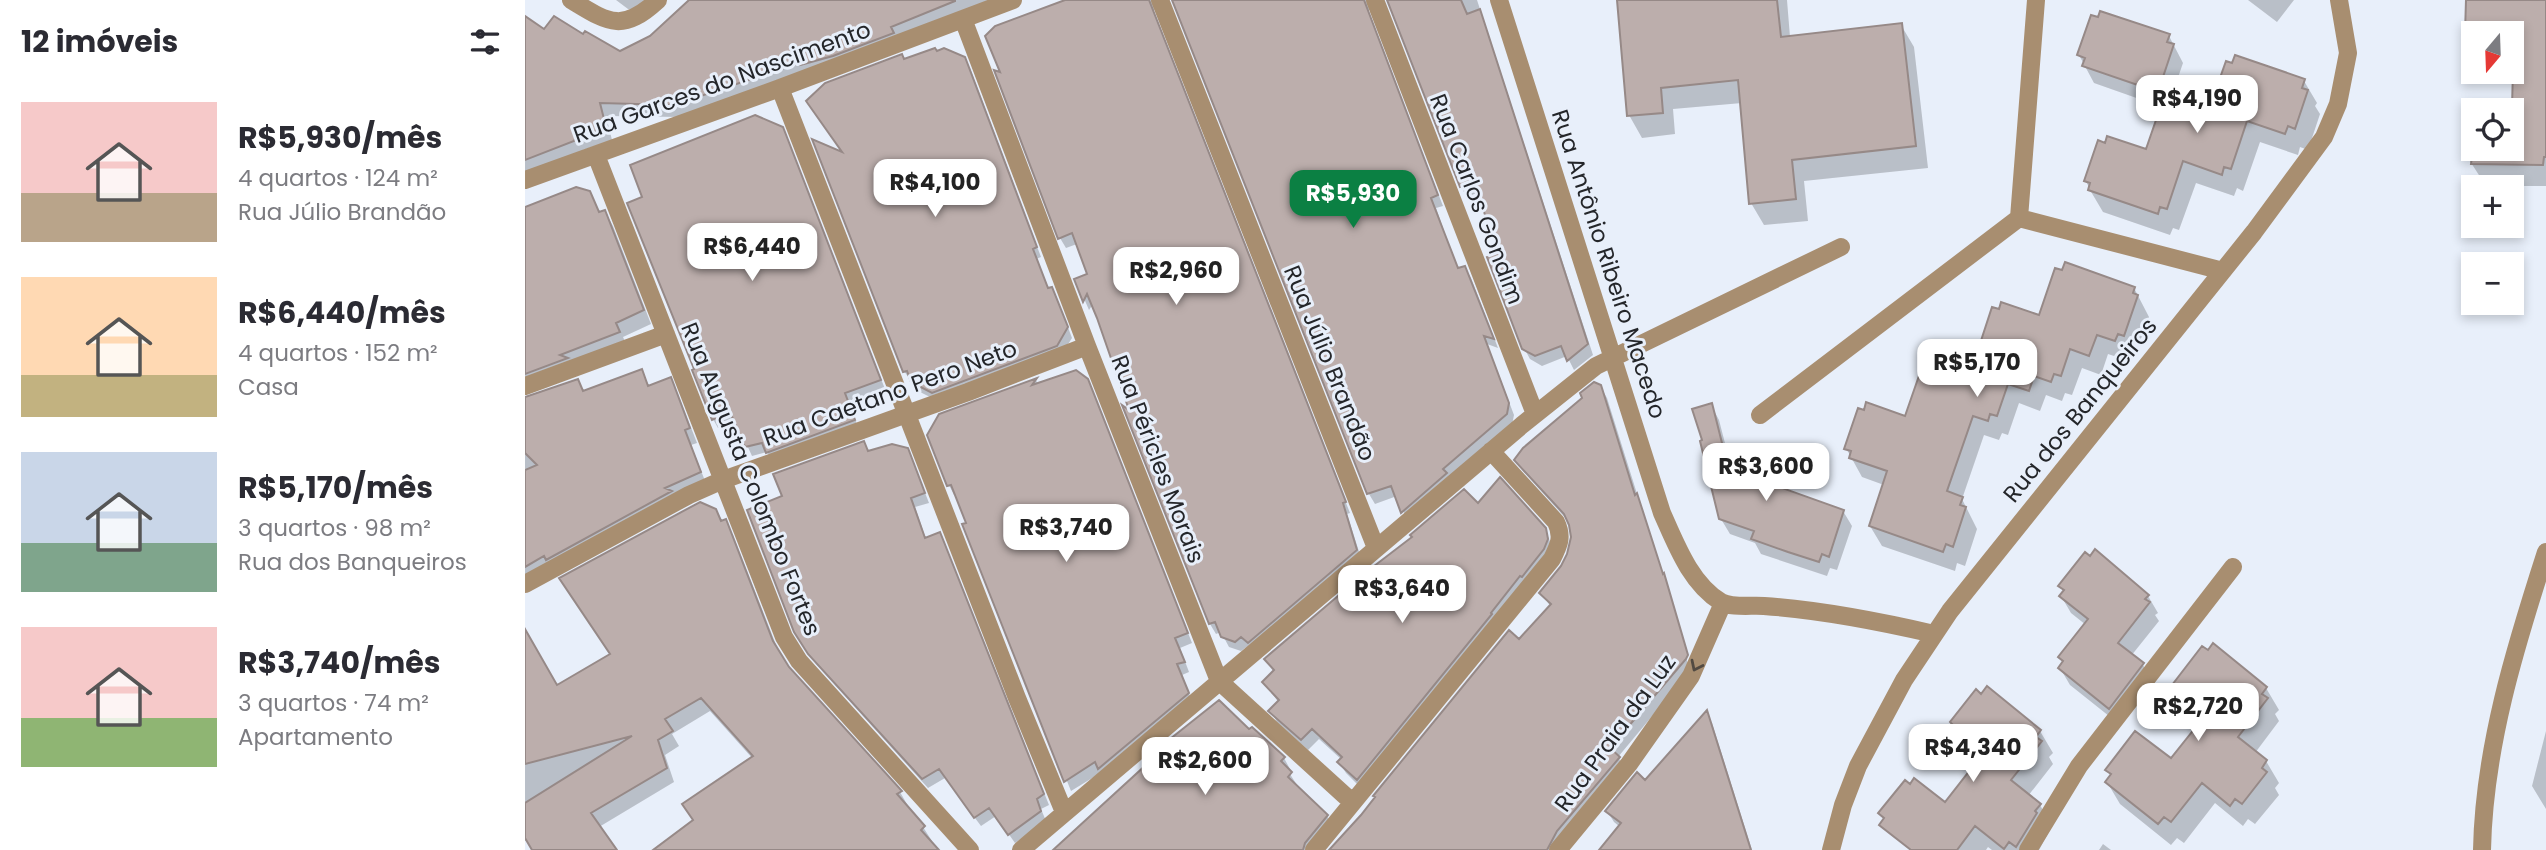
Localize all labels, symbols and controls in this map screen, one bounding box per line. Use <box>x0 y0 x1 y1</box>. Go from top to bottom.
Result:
street label: Rua Garces do Nascimento <box>569 13 875 151</box>
text: 12 imóveis <box>21 20 178 63</box>
north arrow <box>2461 21 2523 84</box>
map controls <box>2461 21 2524 315</box>
icon: filters <box>466 23 504 61</box>
pin: R$4,190 <box>2132 76 2262 135</box>
text: R$4,190 <box>2152 82 2242 114</box>
street label: Rua Carlos Gondim <box>1422 89 1532 309</box>
button: locate <box>2461 98 2524 161</box>
street label: Rua Antônio Ribeiro Macedo <box>1544 105 1674 423</box>
text: R$5,930/mês <box>238 116 442 159</box>
icon: home <box>77 130 161 214</box>
pin: R$4,100 <box>870 160 1000 219</box>
text: 4 quartos · 124 m² <box>238 162 438 194</box>
text: R$4,100 <box>890 166 980 198</box>
pin: R$5,930 <box>1288 170 1418 230</box>
button: + <box>2461 175 2524 238</box>
text: R$5,930 <box>1306 177 1400 209</box>
text: Rua Júlio Brandão <box>238 196 446 228</box>
pin: R$6,440 <box>687 224 817 283</box>
text: R$6,440 <box>703 230 801 262</box>
pin: R$2,960 <box>1111 247 1241 307</box>
button: − <box>2461 252 2524 315</box>
text: R$2,960 <box>1129 254 1223 286</box>
street label: Rua Júlio Brandão <box>1276 260 1384 466</box>
text: R$6,440/mês <box>238 291 446 334</box>
icon: home <box>77 305 161 389</box>
street label: Rua dos Banqueiros <box>1996 311 2164 509</box>
street label: Rua Augusta Colombo Fortes <box>673 318 829 640</box>
street label: Rua Caetano Pero Neto <box>759 332 1021 454</box>
text: 4 quartos · 152 m² <box>238 337 438 369</box>
pin: R$5,170 <box>1912 340 2042 399</box>
text: R$5,170 <box>1933 346 2021 378</box>
street label: Rua Péricles Morais <box>1104 350 1212 568</box>
text: Casa <box>238 371 299 403</box>
pin: R$3,600 <box>1701 444 1831 503</box>
text: R$3,600 <box>1718 450 1814 482</box>
text: R$5,170/mês <box>238 466 433 509</box>
icon: home <box>77 480 161 564</box>
pin: R$3,740 <box>1001 504 1131 564</box>
text: R$3,740 <box>1019 511 1113 543</box>
text: 3 quartos · 98 m² <box>238 512 431 544</box>
text: Rua dos Banqueiros <box>238 546 467 578</box>
pin: R$3,640 <box>1337 566 1467 625</box>
text: R$3,640 <box>1354 572 1450 604</box>
text: R$3,740/mês <box>238 641 441 684</box>
street label: Rua Praia da Luz <box>1547 648 1683 818</box>
icon: home <box>77 655 161 739</box>
one-way arrow <box>1690 659 1704 671</box>
pin: R$2,720 <box>2133 684 2263 743</box>
text: 3 quartos · 74 m² <box>238 687 429 719</box>
text: R$2,720 <box>2153 690 2243 722</box>
text: Apartamento <box>238 721 393 753</box>
pin: R$4,340 <box>1908 724 2038 784</box>
text: R$4,340 <box>1925 731 2021 763</box>
pin: R$2,600 <box>1140 738 1270 797</box>
text: R$2,600 <box>1158 744 1252 776</box>

